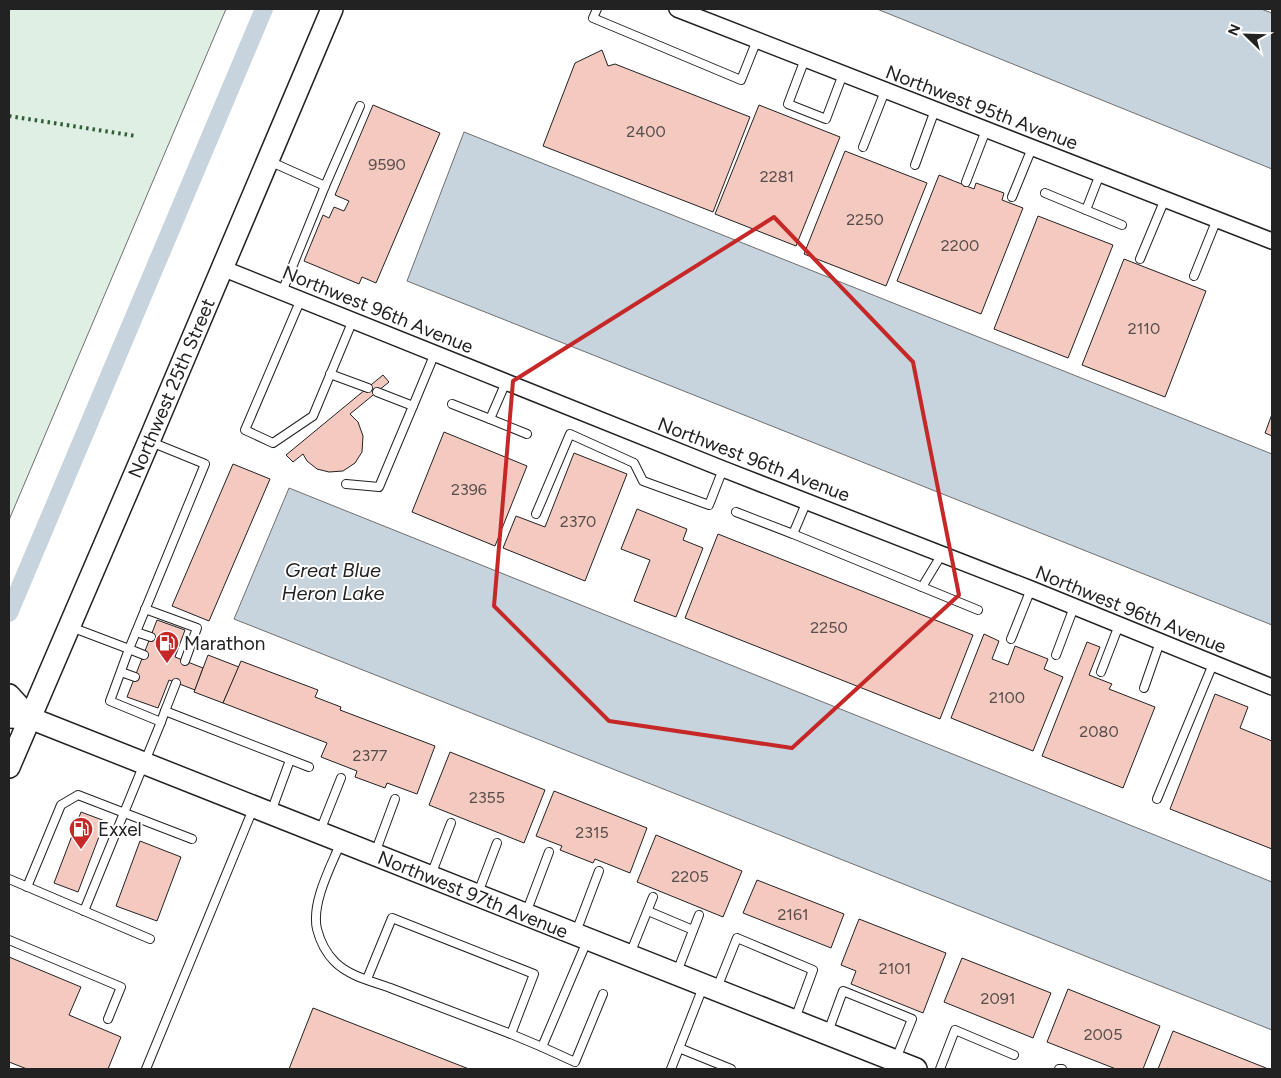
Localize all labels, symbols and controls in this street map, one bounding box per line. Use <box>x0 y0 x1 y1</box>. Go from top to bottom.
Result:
north arrow <box>1221 10 1271 60</box>
text: N <box>1225 22 1244 38</box>
street label: Northwest 95th Avenue <box>882 60 1081 155</box>
house number: 2400 <box>626 122 666 141</box>
house number: 9590 <box>368 155 406 174</box>
house number: 2281 <box>760 167 794 186</box>
house number: 2250 <box>846 210 884 229</box>
house number: 2200 <box>941 236 979 255</box>
street label: Northwest 96th Avenue <box>279 261 477 358</box>
street label: Northwest 25th Street <box>123 295 220 481</box>
house number: 2110 <box>1128 319 1160 338</box>
street label: Northwest 96th Avenue <box>655 412 853 507</box>
house number: 2396 <box>451 480 487 499</box>
house number: 2370 <box>560 512 596 531</box>
water label: Great Blue Heron Lake <box>281 558 385 605</box>
street label: Northwest 96th Avenue <box>1032 561 1230 658</box>
house number: 2250 <box>810 618 848 637</box>
fuel station icon: Marathon <box>154 630 180 664</box>
place label: Marathon <box>184 632 265 655</box>
house number: 2100 <box>989 688 1025 707</box>
house number: 2080 <box>1079 722 1119 741</box>
house number: 2377 <box>353 746 388 765</box>
house number: 2355 <box>469 788 505 807</box>
fuel station icon: Exxel <box>68 816 94 850</box>
place label: Exxel <box>98 818 142 841</box>
house number: 2315 <box>575 823 609 842</box>
street label: Northwest 97th Avenue <box>374 846 571 943</box>
house number: 2205 <box>671 867 709 886</box>
house number: 2161 <box>777 905 809 924</box>
house number: 2101 <box>879 959 911 978</box>
house number: 2091 <box>981 989 1015 1008</box>
house number: 2005 <box>1084 1025 1122 1044</box>

